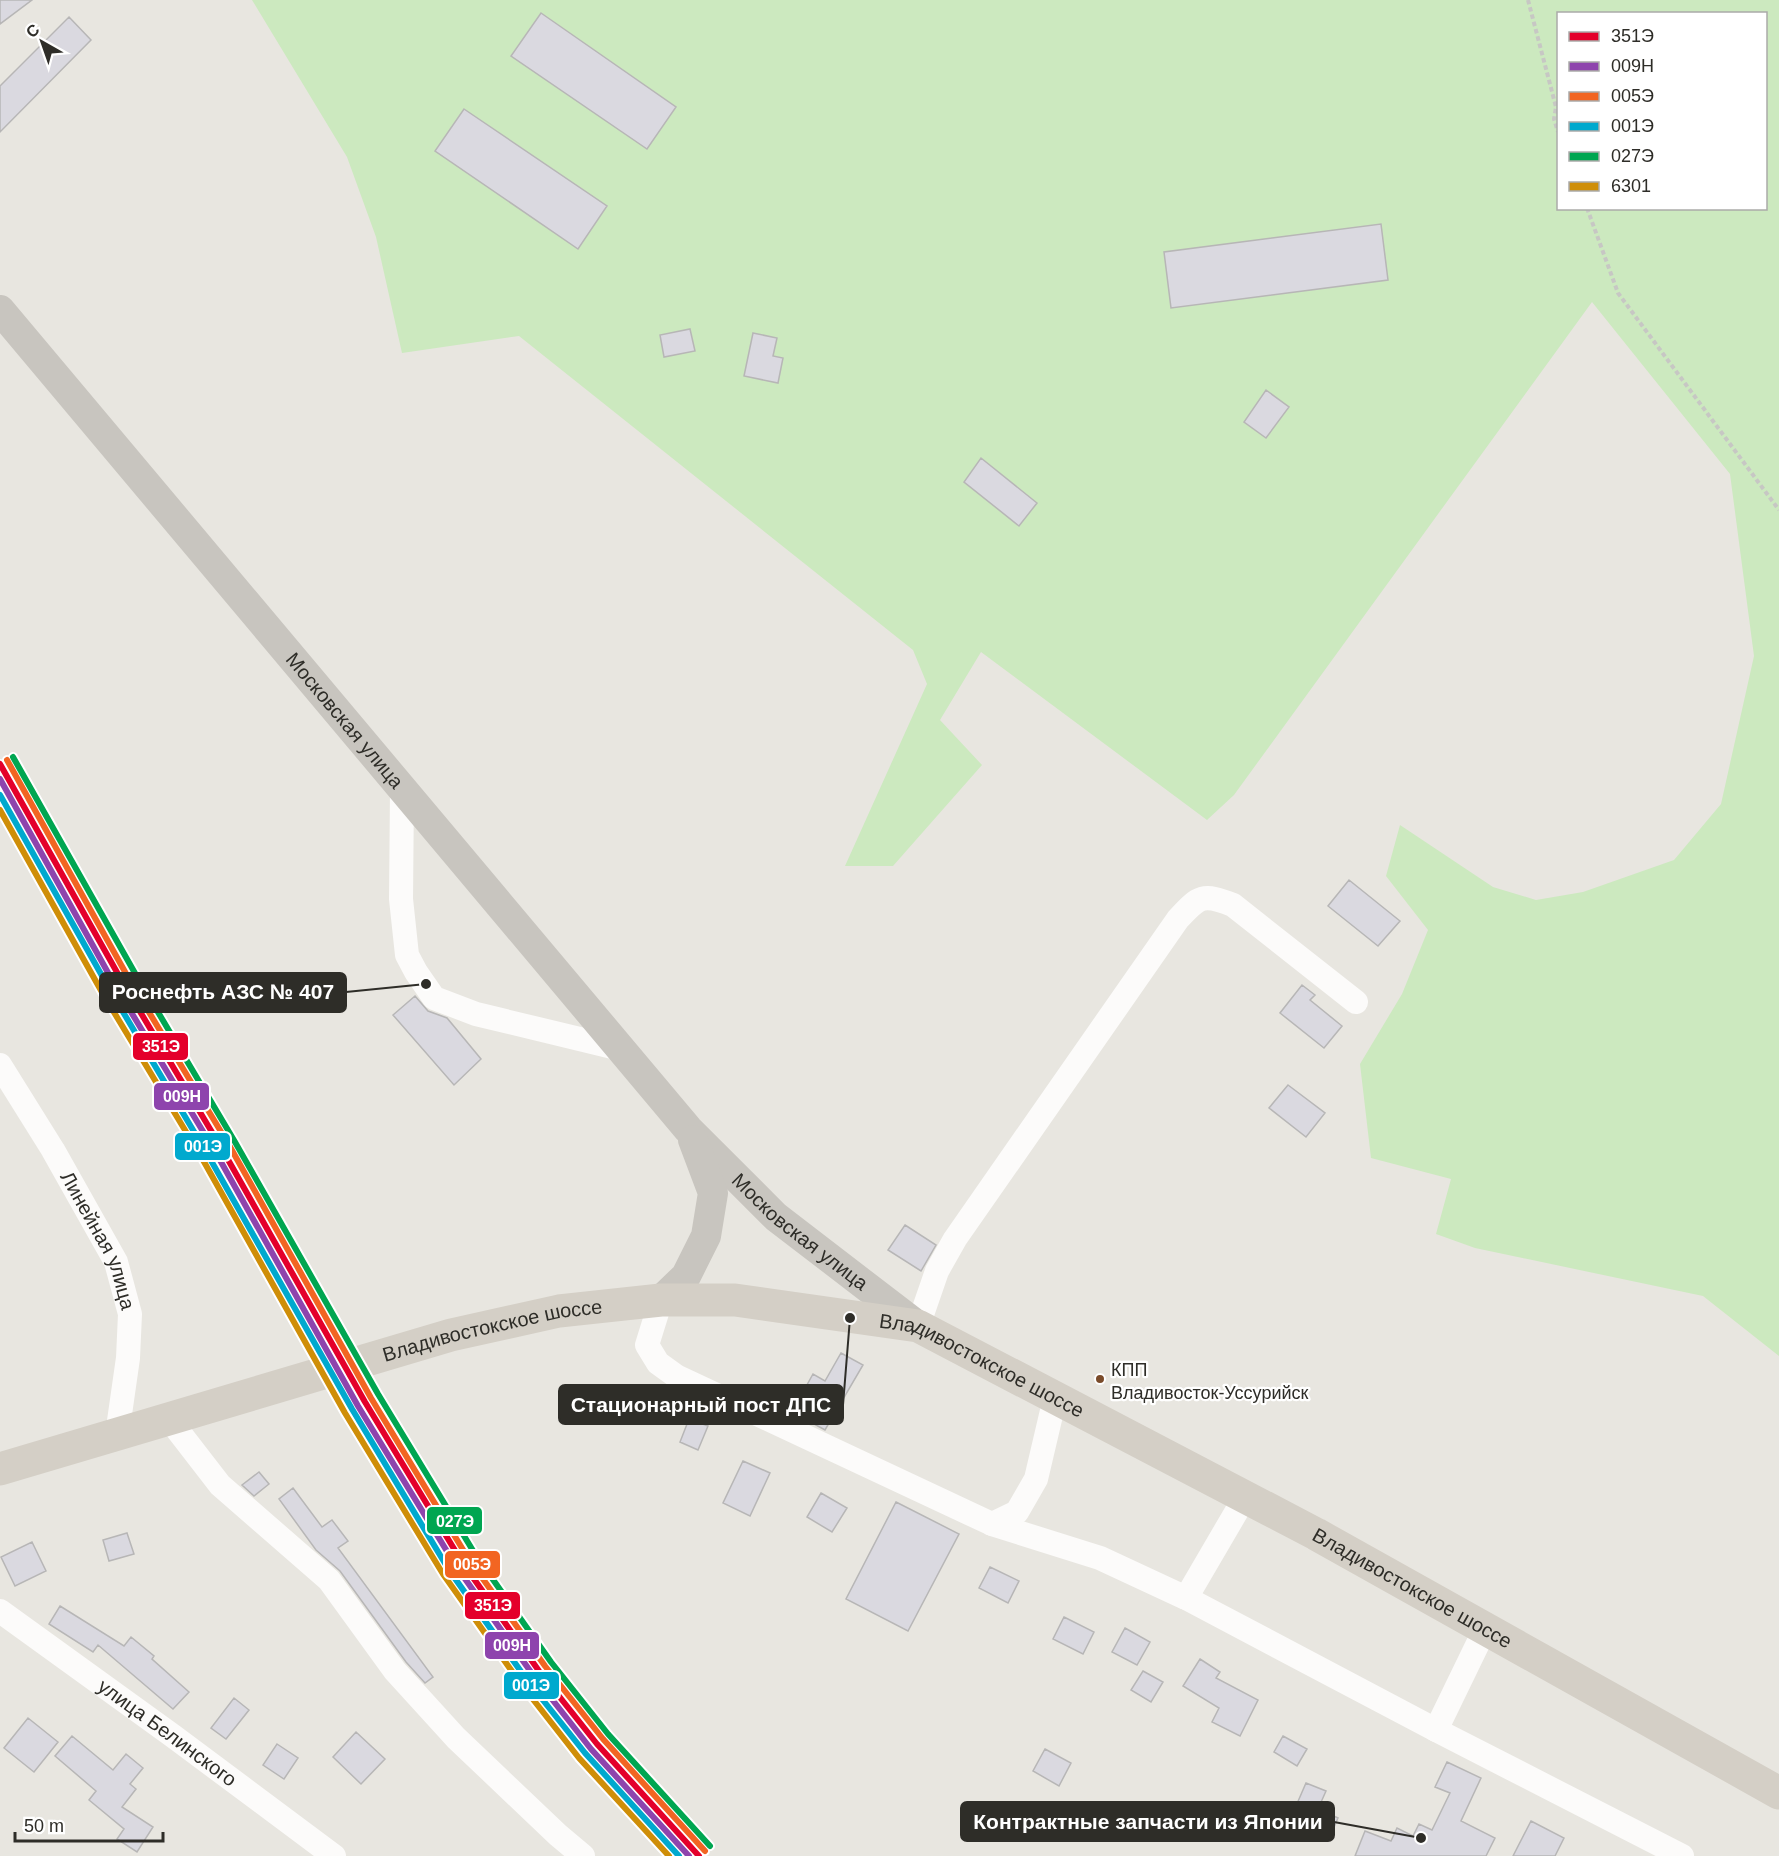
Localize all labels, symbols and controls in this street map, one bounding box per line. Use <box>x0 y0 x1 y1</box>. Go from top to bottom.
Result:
north arrow <box>12 12 72 72</box>
legend <box>1557 12 1767 210</box>
text: С <box>23 20 43 41</box>
text: 351Э <box>1611 26 1654 46</box>
text: 009Н <box>1611 56 1654 76</box>
text: 005Э <box>1611 86 1654 106</box>
text: 001Э <box>1611 116 1654 136</box>
text: 027Э <box>1611 146 1654 166</box>
text: 6301 <box>1611 176 1651 196</box>
street label: Московская улица <box>282 648 409 793</box>
callout: Роснефть АЗС № 407 <box>100 973 346 1012</box>
text: Роснефть АЗС № 407 <box>112 980 334 1003</box>
line badge: 351Э <box>132 1032 189 1061</box>
text: 351Э <box>142 1038 180 1055</box>
line badge: 009Н <box>153 1082 210 1111</box>
text: 009Н <box>163 1088 201 1105</box>
line badge: 001Э <box>174 1132 231 1161</box>
text: 001Э <box>184 1138 222 1155</box>
street label: Линейная улица <box>56 1167 140 1313</box>
street label: Московская улица <box>728 1169 873 1295</box>
street label: Владивостокское шоссе <box>380 1295 603 1366</box>
street label: Владивостокское шоссе <box>878 1310 1088 1422</box>
place label: КПП Владивосток-Уссурийск <box>1111 1360 1309 1403</box>
marker: КПП Владивосток-Уссурийск <box>1094 1373 1106 1385</box>
callout: Стационарный пост ДПС <box>559 1385 843 1424</box>
text: Стационарный пост ДПС <box>571 1393 831 1416</box>
line badge: 027Э <box>426 1506 483 1535</box>
text: 027Э <box>436 1513 474 1530</box>
street label: Владивостокское шоссе <box>1309 1523 1516 1652</box>
line badge: 005Э <box>444 1550 501 1579</box>
text: 005Э <box>453 1556 491 1573</box>
line badge: 351Э <box>464 1591 521 1620</box>
text: 351Э <box>474 1597 512 1614</box>
line badge: 009Н <box>484 1631 540 1660</box>
text: 009Н <box>493 1637 531 1654</box>
line badge: 001Э <box>503 1671 560 1700</box>
street label: улица Белинского <box>94 1675 241 1791</box>
text: 001Э <box>512 1677 550 1694</box>
callout: Контрактные запчасти из Японии <box>961 1802 1334 1841</box>
scale bar <box>15 1805 164 1843</box>
text: Контрактные запчасти из Японии <box>973 1810 1323 1833</box>
text: 50 m <box>24 1816 64 1836</box>

